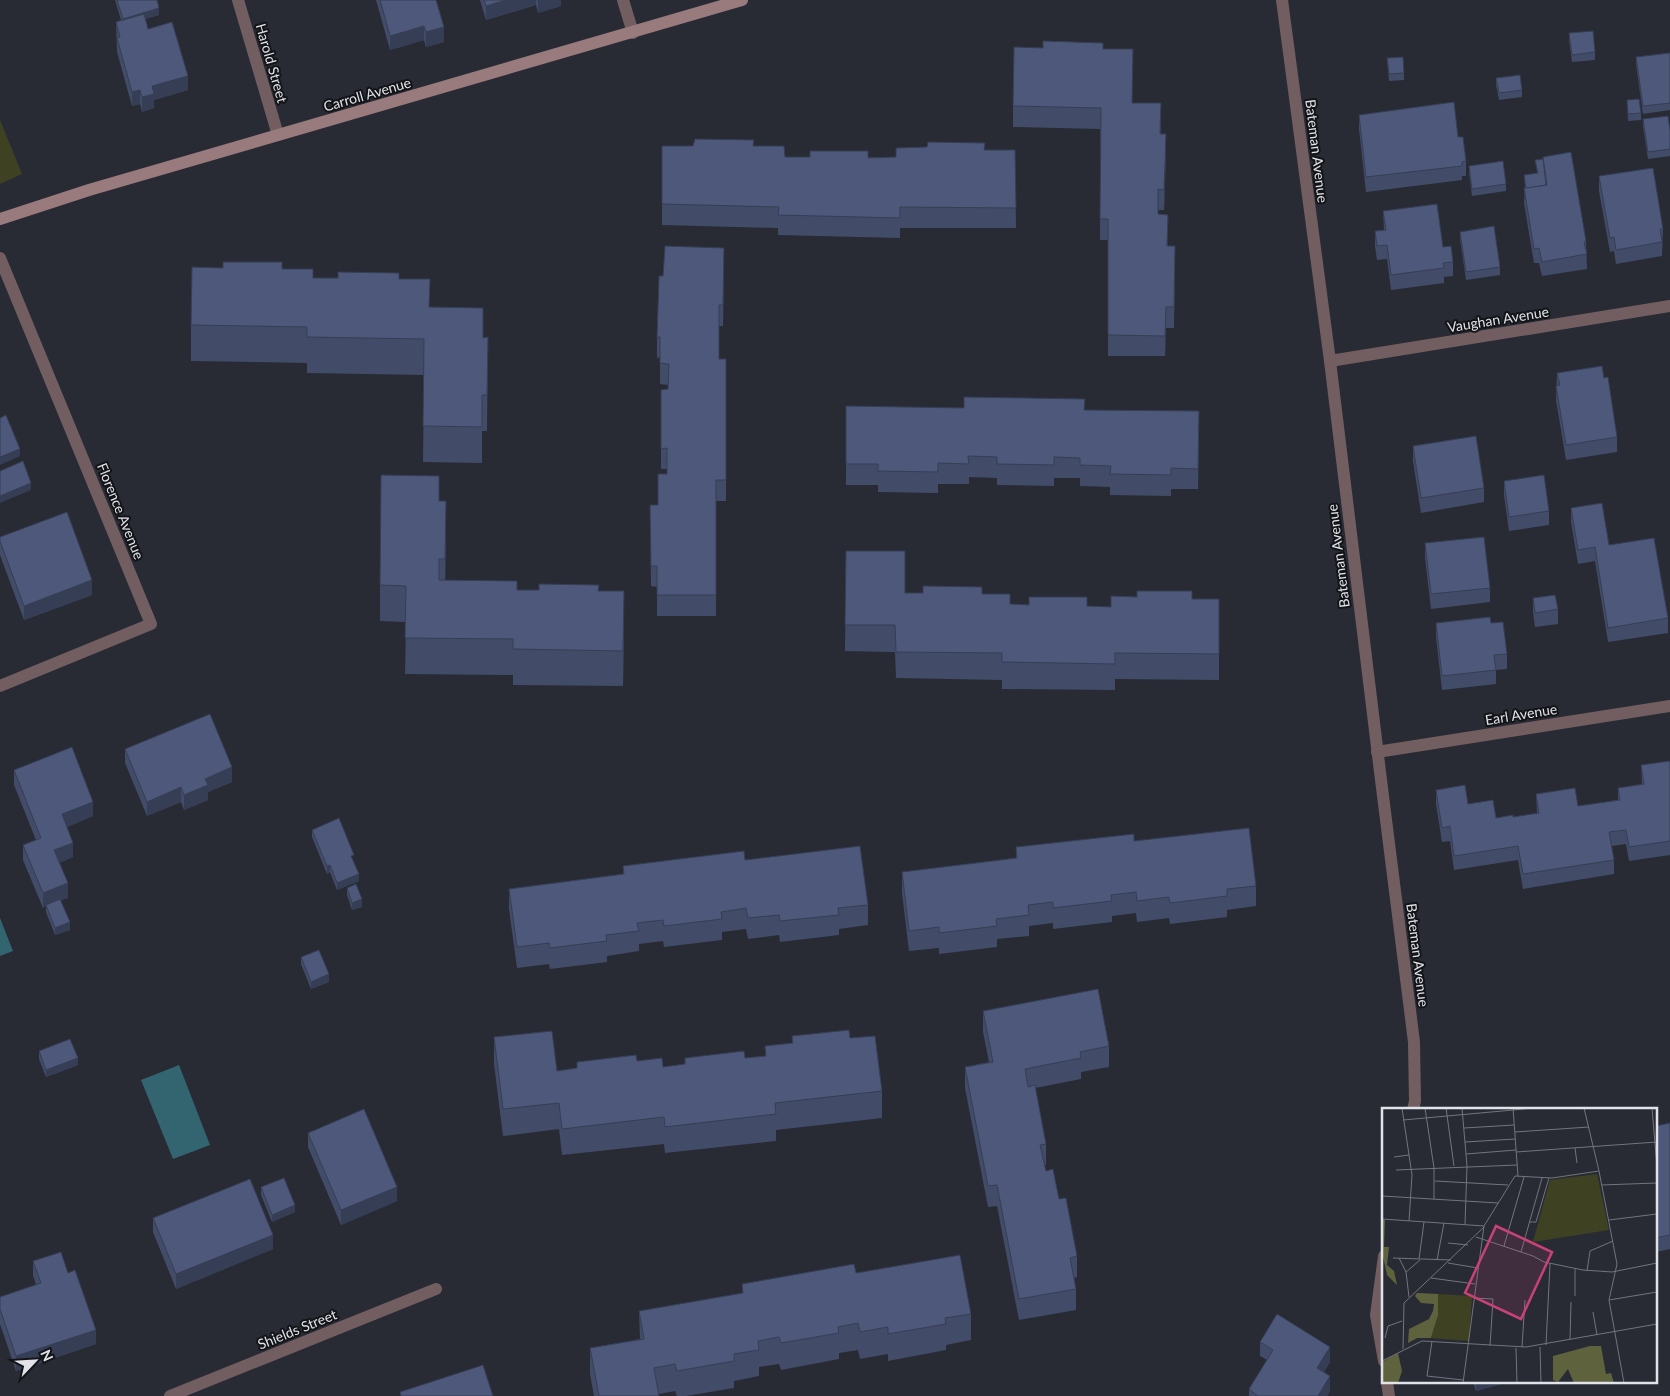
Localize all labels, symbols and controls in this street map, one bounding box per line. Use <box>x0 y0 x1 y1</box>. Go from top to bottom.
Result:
street label: Harold Street <box>253 21 291 105</box>
street label: Carroll Avenue <box>321 73 413 115</box>
street label: Bateman Avenue <box>1302 98 1332 204</box>
street label: Vaughan Avenue <box>1446 303 1550 335</box>
street label: Florence Avenue <box>94 460 148 562</box>
street label: Bateman Avenue <box>1323 503 1353 609</box>
street label: Earl Avenue <box>1484 700 1558 728</box>
street label: Bateman Avenue <box>1403 902 1433 1008</box>
inset map <box>1382 1108 1658 1384</box>
street label: Shields Street <box>255 1305 339 1353</box>
north arrow <box>10 1336 60 1386</box>
text: N <box>37 1347 57 1364</box>

